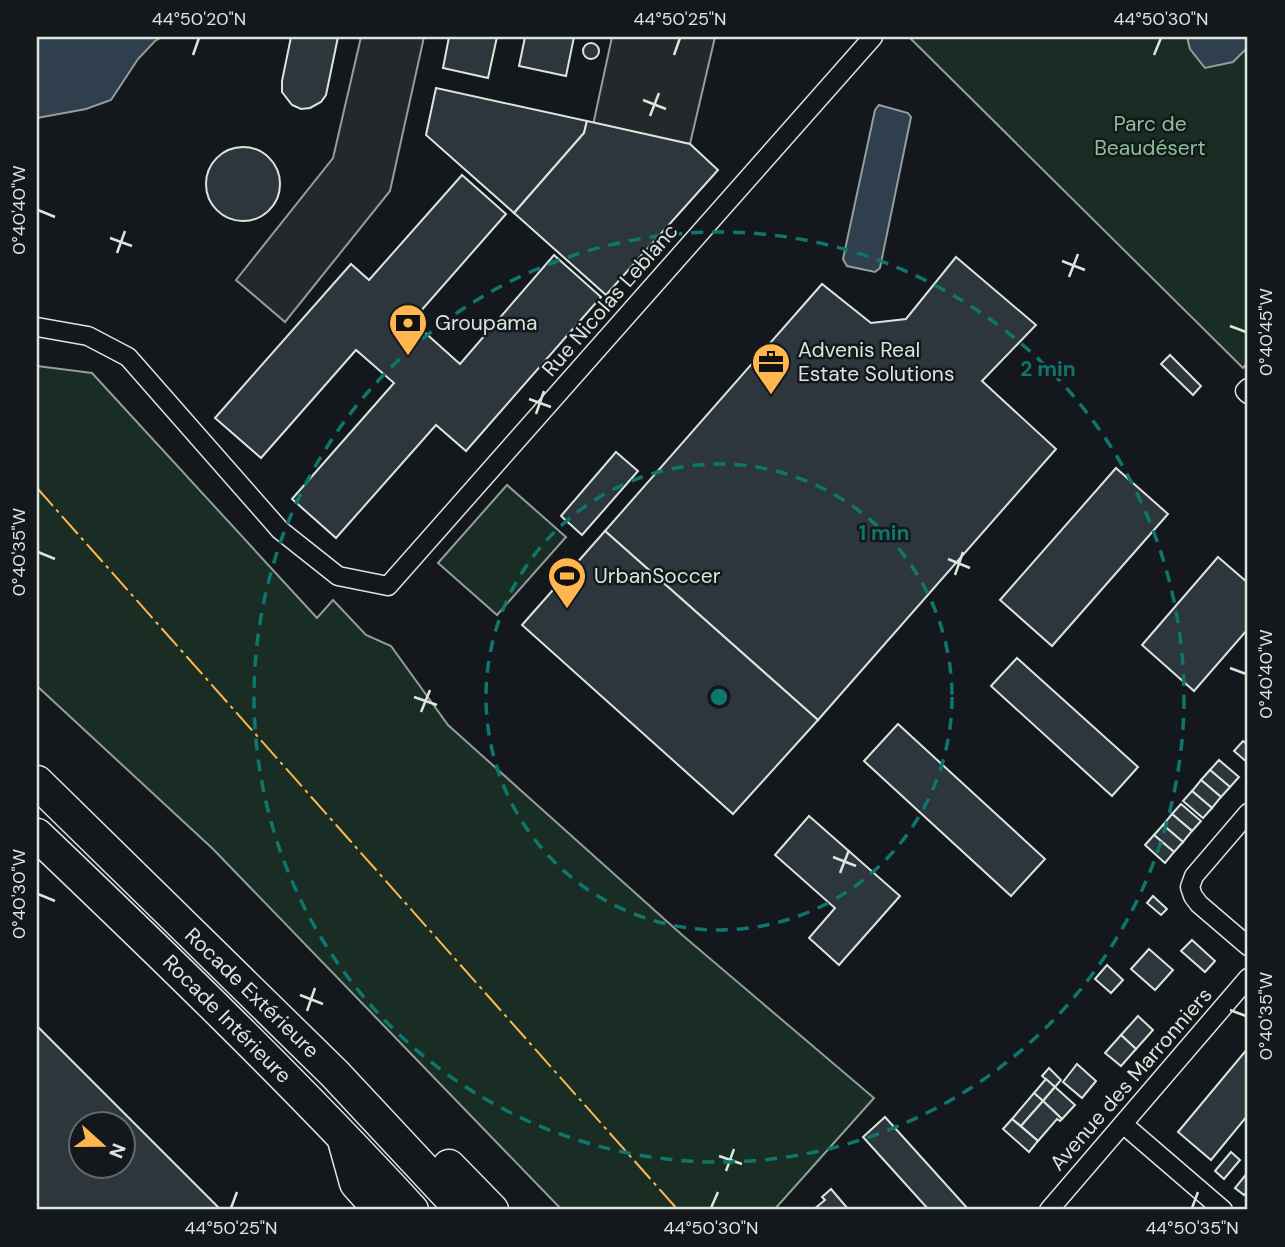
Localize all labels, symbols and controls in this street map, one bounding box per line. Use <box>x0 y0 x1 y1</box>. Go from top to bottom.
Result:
text: 44°50'20"N <box>152 7 246 31</box>
text: 44°50'25"N <box>634 7 726 31</box>
text: 44°50'30"N <box>1114 7 1208 31</box>
park label: Parc de Beaudésert <box>1094 110 1206 162</box>
text: 0°40'40"W <box>7 165 31 255</box>
street label: Rue Nicolas Leblanc <box>536 218 684 382</box>
text: 0°40'45"W <box>1254 288 1278 376</box>
bank icon: Groupama <box>387 302 429 357</box>
place label: Groupama <box>435 309 537 337</box>
place label: Advenis Real Estate Solutions <box>798 336 954 388</box>
office icon: Advenis Real Estate Solutions <box>750 341 792 396</box>
text: 2 min <box>1020 355 1076 383</box>
text: 0°40'35"W <box>7 508 31 596</box>
text: 1 min <box>858 519 910 547</box>
sports icon: UrbanSoccer <box>546 555 588 610</box>
place label: UrbanSoccer <box>594 562 721 590</box>
text: 0°40'40"W <box>1254 629 1278 719</box>
centre of rings <box>707 685 731 709</box>
text: 0°40'30"W <box>7 849 31 939</box>
street label: Rocade Extérieure <box>179 922 325 1064</box>
street label: Rocade Intérieure <box>157 949 298 1090</box>
text: 0°40'35"W <box>1254 972 1278 1060</box>
street label: Avenue des Marronniers <box>1044 981 1218 1177</box>
north arrow <box>66 1110 136 1180</box>
text: N <box>103 1140 132 1162</box>
text: 44°50'25"N <box>185 1216 277 1240</box>
text: 44°50'30"N <box>664 1216 758 1240</box>
text: 44°50'35"N <box>1145 1216 1239 1240</box>

